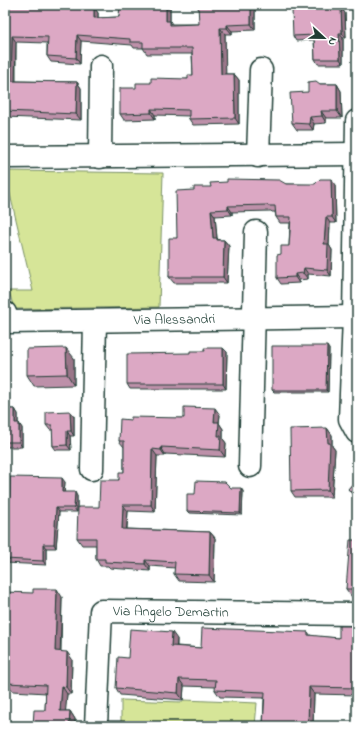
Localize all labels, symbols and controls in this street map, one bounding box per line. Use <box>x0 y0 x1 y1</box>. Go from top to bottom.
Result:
north arrow <box>304 18 344 58</box>
text: N <box>324 35 341 48</box>
street label: Via Alessandri <box>133 309 215 331</box>
street label: Via Angelo Demartin <box>112 601 229 623</box>

